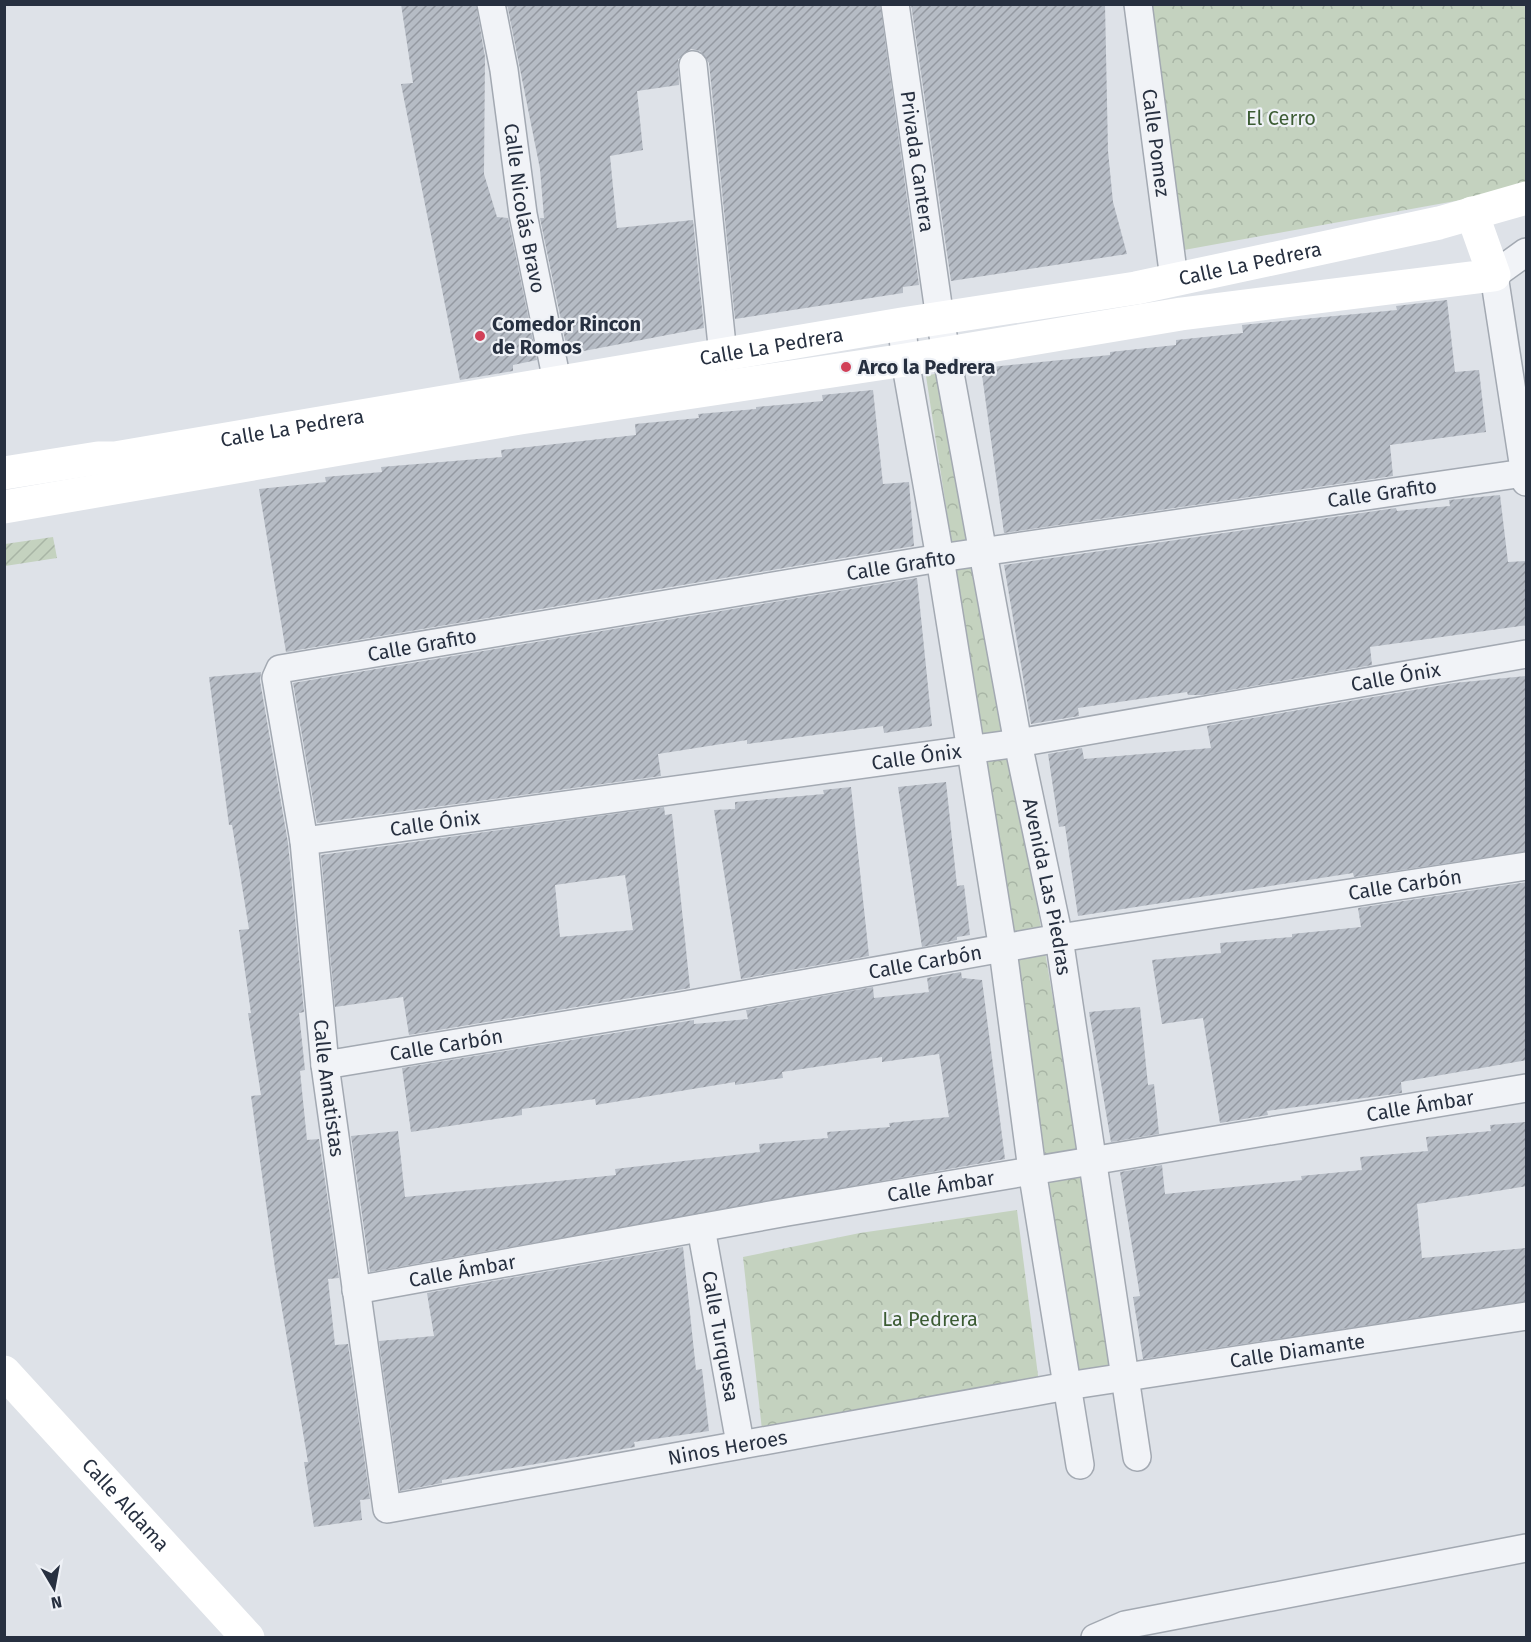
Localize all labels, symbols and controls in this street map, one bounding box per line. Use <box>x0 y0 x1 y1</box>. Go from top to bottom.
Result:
street label: Calle Pomez <box>1137 87 1175 199</box>
street label: Privada Cantera <box>896 89 939 234</box>
park label: El Cerro <box>1246 106 1316 130</box>
street label: Calle Nicolás Bravo <box>499 122 551 295</box>
street label: Calle La Pedrera <box>1177 237 1324 290</box>
place label: Comedor Rincon de Romos <box>492 312 641 359</box>
street label: Calle La Pedrera <box>698 322 845 370</box>
marker: Comedor Rincon de Romos <box>473 329 487 343</box>
place label: Arco la Pedrera <box>857 355 996 379</box>
marker: Arco la Pedrera <box>839 360 853 374</box>
street label: Calle La Pedrera <box>219 404 366 452</box>
street label: Calle Grafito <box>1326 473 1438 513</box>
street label: Calle Grafito <box>845 545 957 585</box>
street label: Calle Grafito <box>366 624 478 666</box>
street label: Calle Ónix <box>1349 657 1442 696</box>
street label: Calle Ónix <box>870 739 963 775</box>
street label: Avenida Las Piedras <box>1018 796 1076 977</box>
street label: Calle Ónix <box>388 805 482 841</box>
street label: Calle Carbón <box>1347 864 1463 905</box>
street label: Calle Carbón <box>867 940 984 984</box>
street label: Calle Amatistas <box>309 1018 350 1158</box>
street label: Calle Carbón <box>388 1024 505 1066</box>
street label: Calle Ámbar <box>1365 1085 1476 1127</box>
street label: Calle Ámbar <box>885 1165 997 1207</box>
street label: Calle Ámbar <box>407 1249 518 1292</box>
street label: Calle Turquesa <box>697 1269 744 1404</box>
park label: La Pedrera <box>882 1307 978 1331</box>
street label: Calle Diamante <box>1228 1329 1367 1373</box>
street label: Ninos Heroes <box>666 1425 789 1470</box>
street label: Calle Aldama <box>77 1453 174 1556</box>
north arrow <box>24 1558 84 1618</box>
text: N <box>50 1592 63 1613</box>

